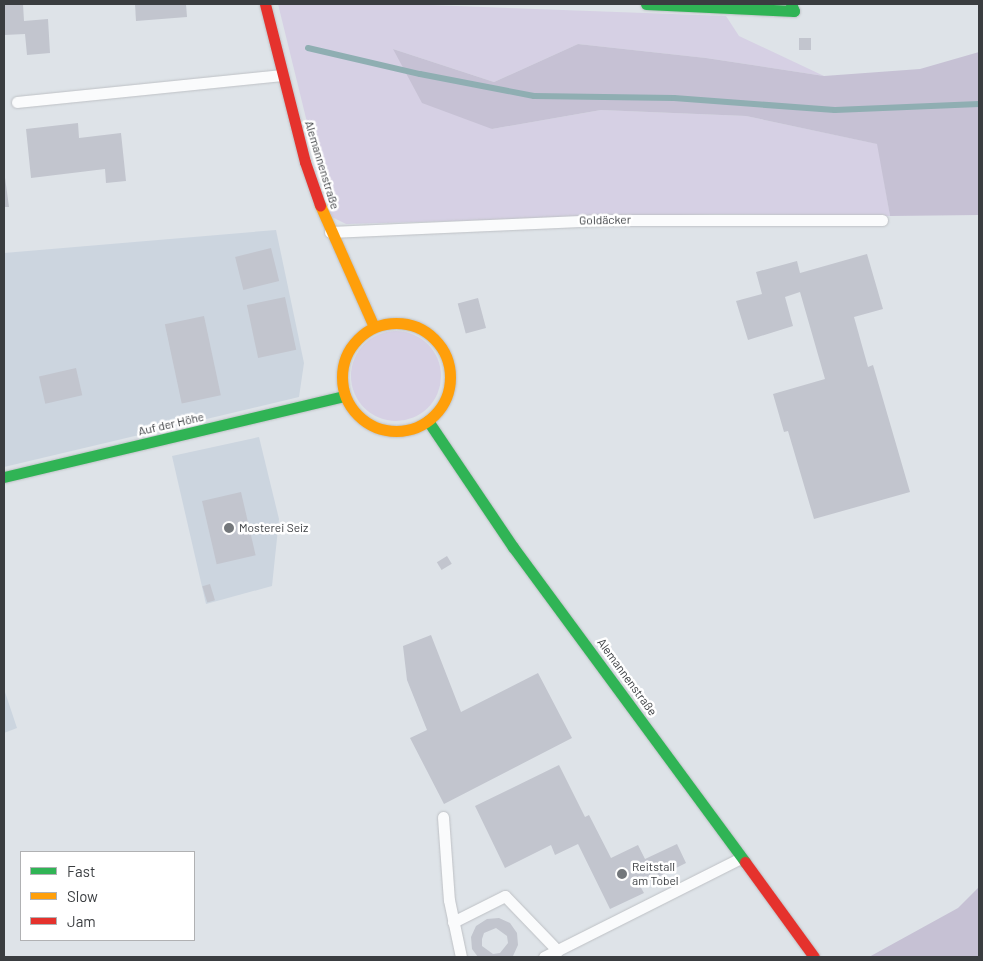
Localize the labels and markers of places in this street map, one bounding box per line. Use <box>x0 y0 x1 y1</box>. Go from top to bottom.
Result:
place label: Mosterei Seiz <box>239 521 308 535</box>
marker: Mosterei Seiz <box>223 522 235 534</box>
place label: Reitstall am Tobel <box>632 860 679 888</box>
marker: Reitstall am Tobel <box>616 868 628 880</box>

